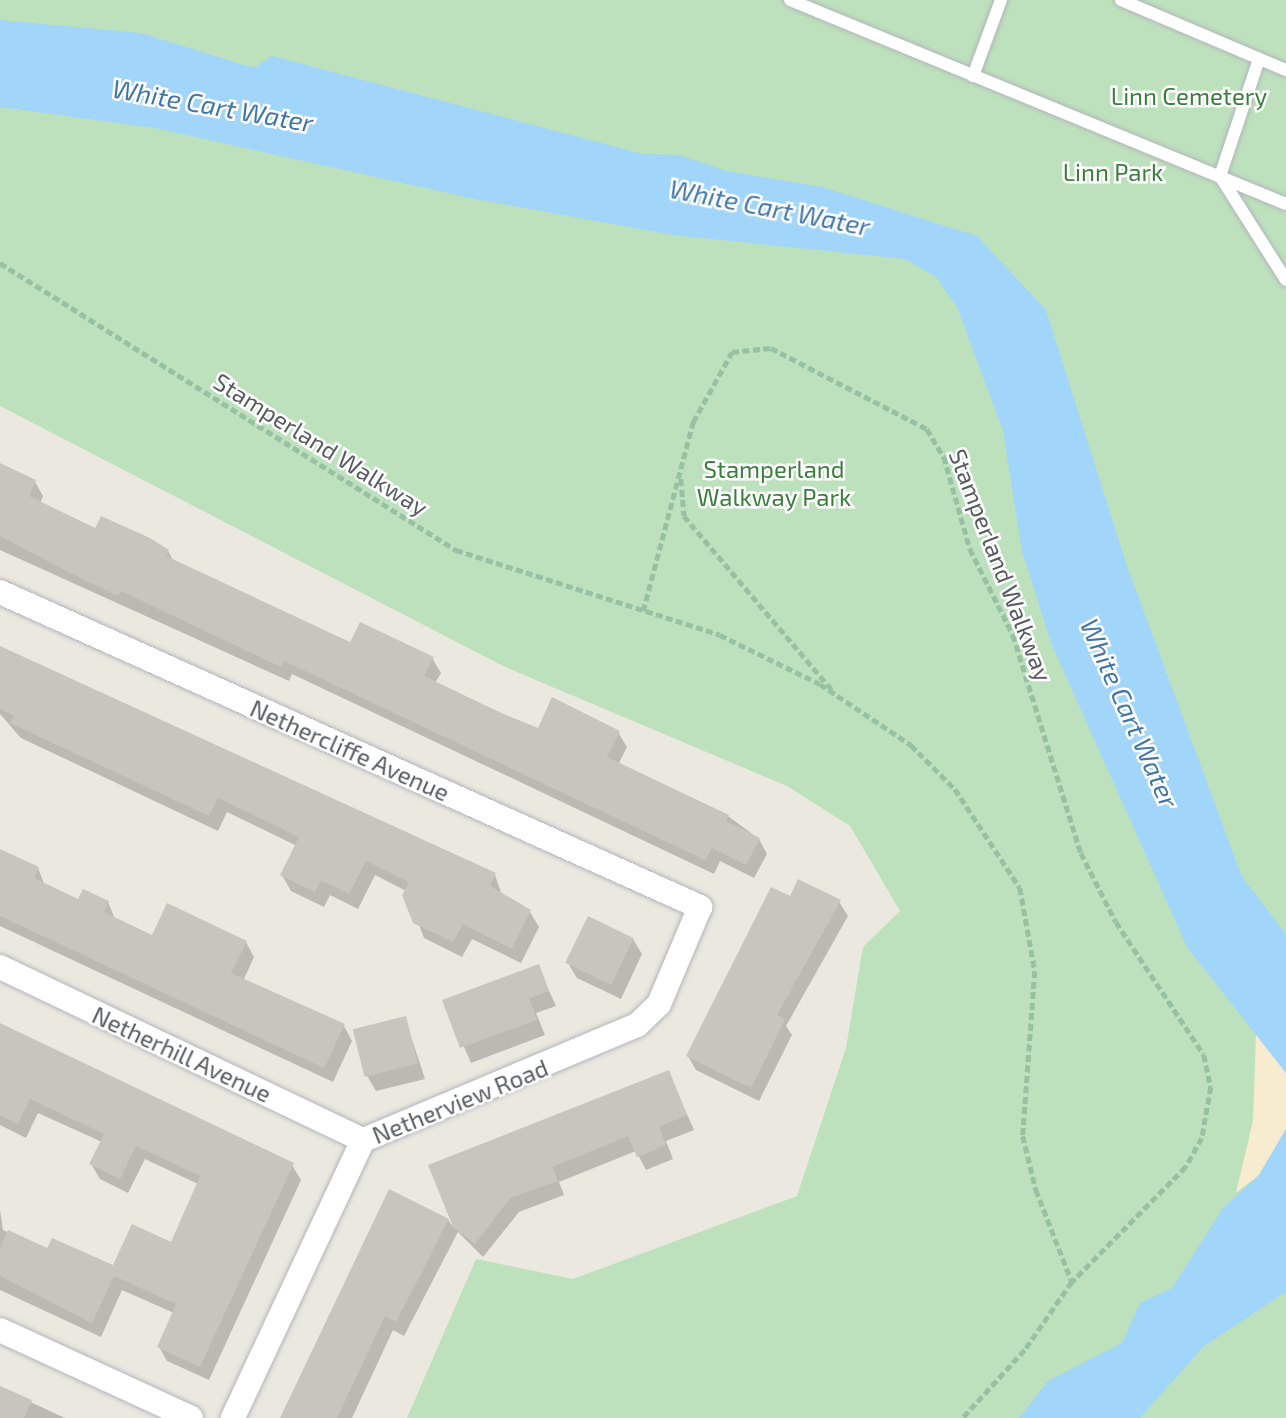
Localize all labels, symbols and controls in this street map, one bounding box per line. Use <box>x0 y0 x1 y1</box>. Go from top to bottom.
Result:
water label: White Cart Water <box>110 72 316 138</box>
park label: Linn Cemetery <box>1111 82 1267 110</box>
park label: Linn Park <box>1063 158 1163 186</box>
water label: White Cart Water <box>667 172 873 242</box>
street label: Stamperland Walkway <box>209 366 433 522</box>
street label: Stamperland Walkway <box>943 445 1059 685</box>
park label: Stamperland Walkway Park <box>697 455 851 511</box>
water label: White Cart Water <box>1074 613 1186 813</box>
street label: Nethercliffe Avenue <box>246 693 454 807</box>
street label: Netherhill Avenue <box>87 1000 277 1108</box>
street label: Netherview Road <box>368 1053 552 1149</box>

